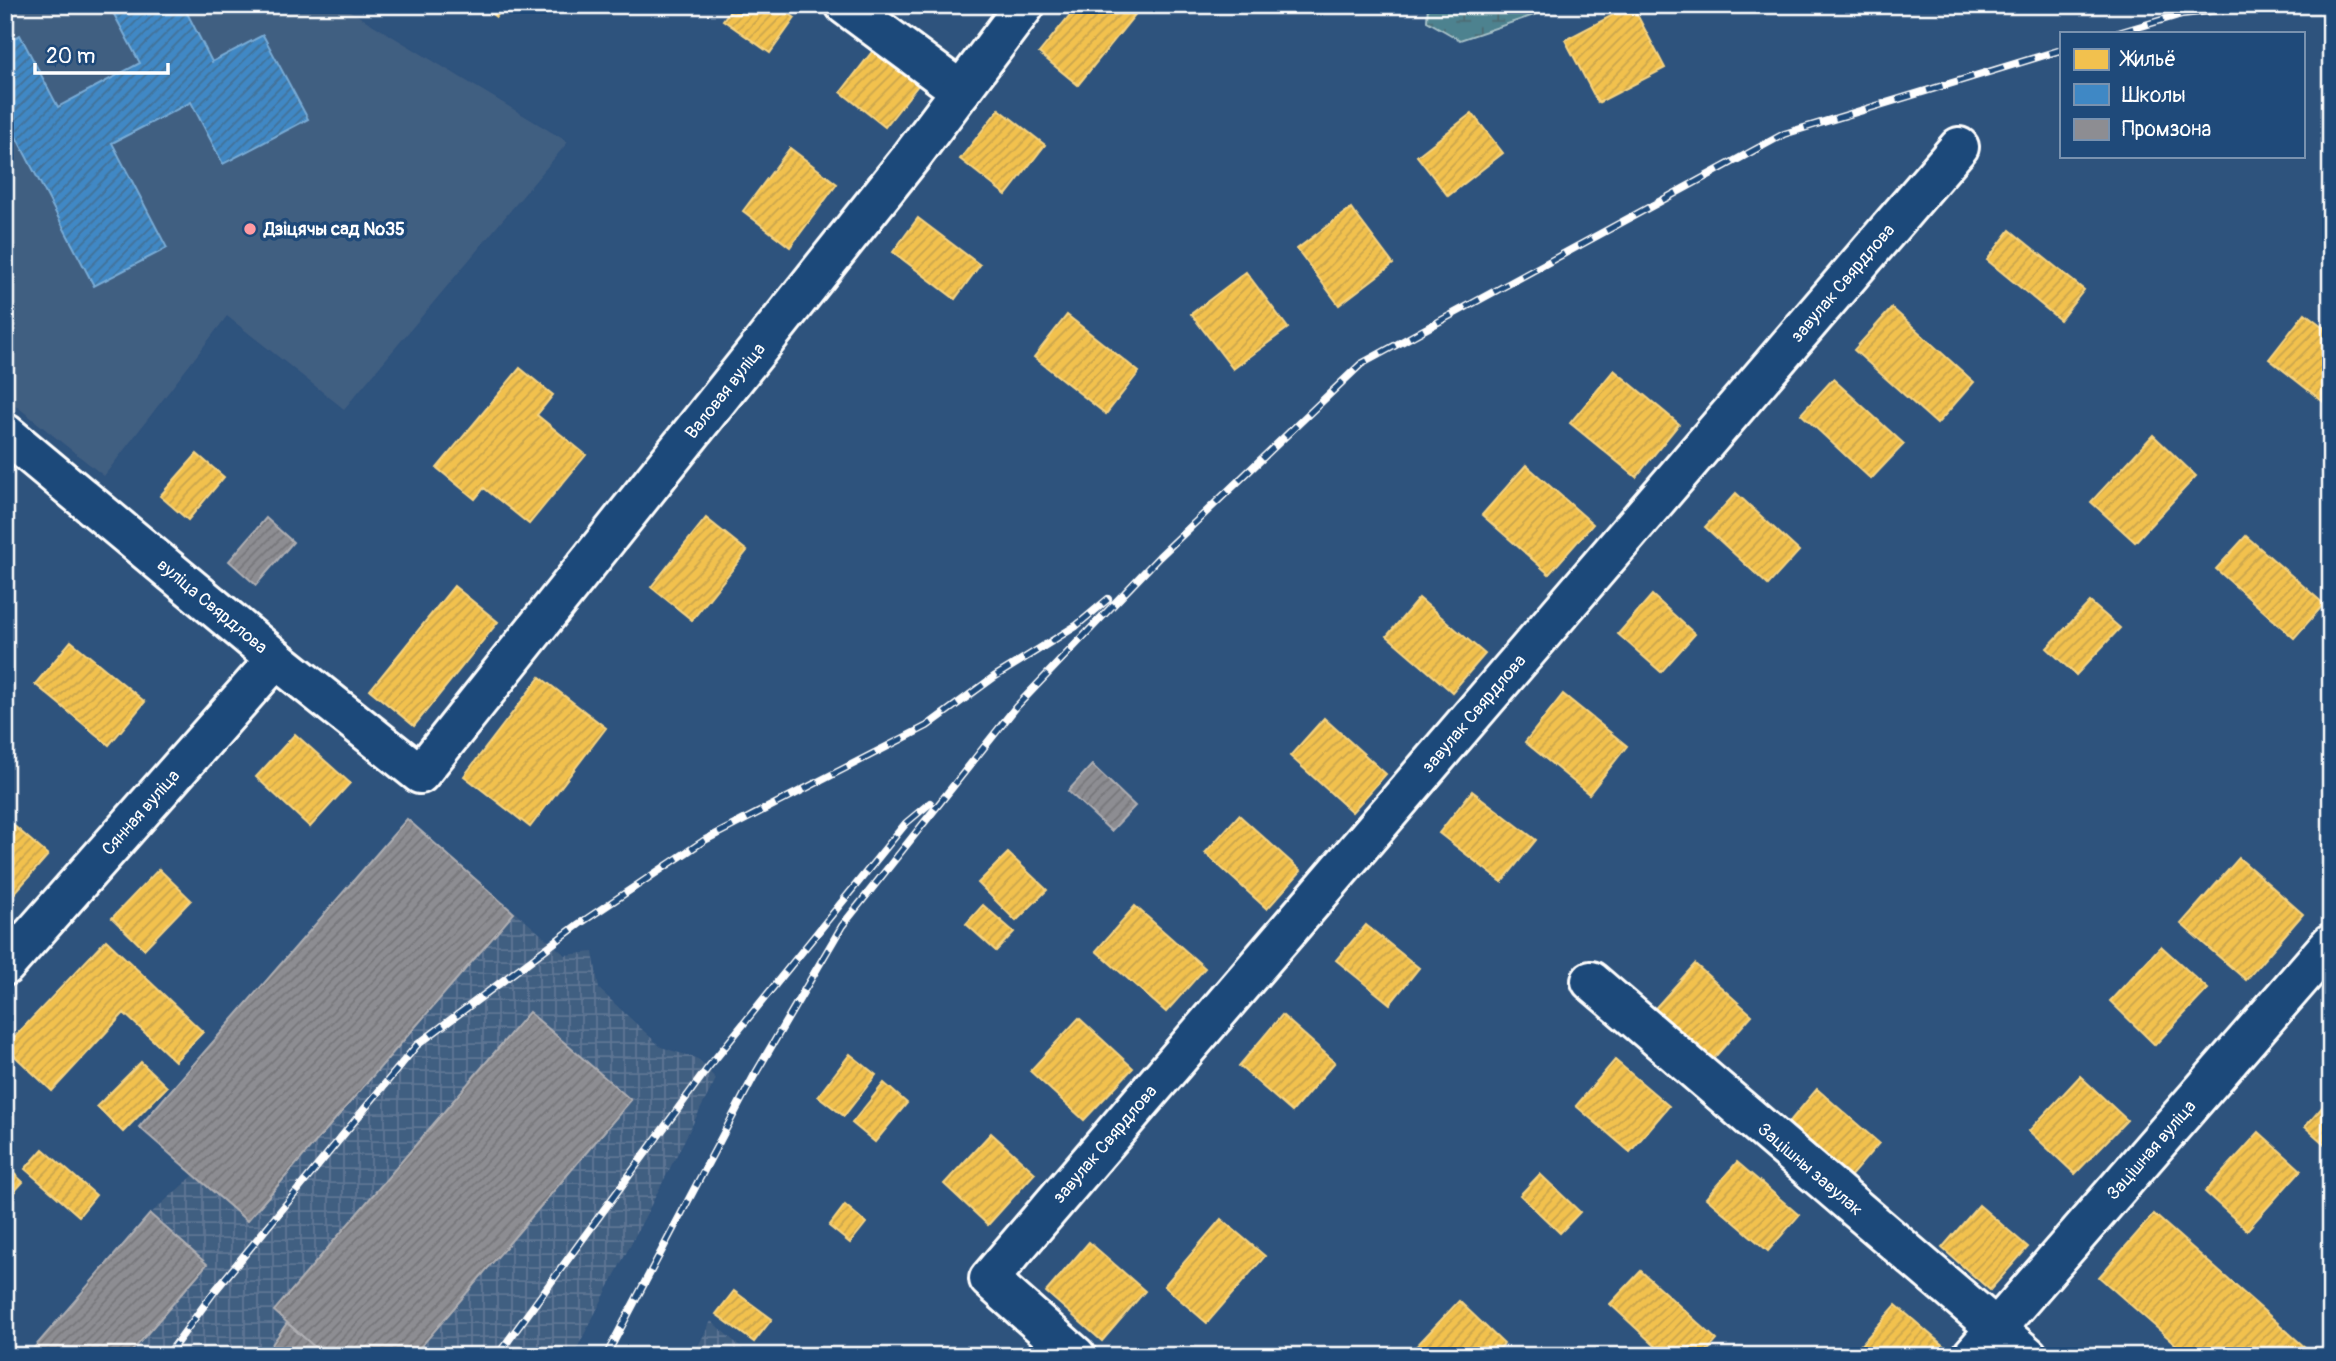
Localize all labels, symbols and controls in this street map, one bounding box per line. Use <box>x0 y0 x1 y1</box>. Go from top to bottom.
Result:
scale bar <box>35 32 168 76</box>
legend <box>2060 32 2304 158</box>
text: 20 m <box>46 43 95 70</box>
text: Жильё <box>2119 46 2176 73</box>
text: Школы <box>2122 82 2186 109</box>
text: Промзона <box>2122 116 2211 143</box>
place label: Дзіцячы сад №35 <box>263 218 405 241</box>
street label: завулак Свярдлова <box>1785 219 1900 347</box>
marker: Дзіцячы сад №35 <box>242 221 258 237</box>
street label: Валовая вуліца <box>680 338 770 443</box>
street label: вуліца Свярдлова <box>152 553 272 659</box>
street label: завулак Свярдлова <box>1417 649 1531 777</box>
street label: Сянная вуліца <box>97 765 185 860</box>
street label: завулак Свярдлова <box>1048 1080 1162 1208</box>
street label: Зацішная вуліца <box>2101 1095 2201 1205</box>
street label: Зацішны завулак <box>1753 1118 1868 1221</box>

